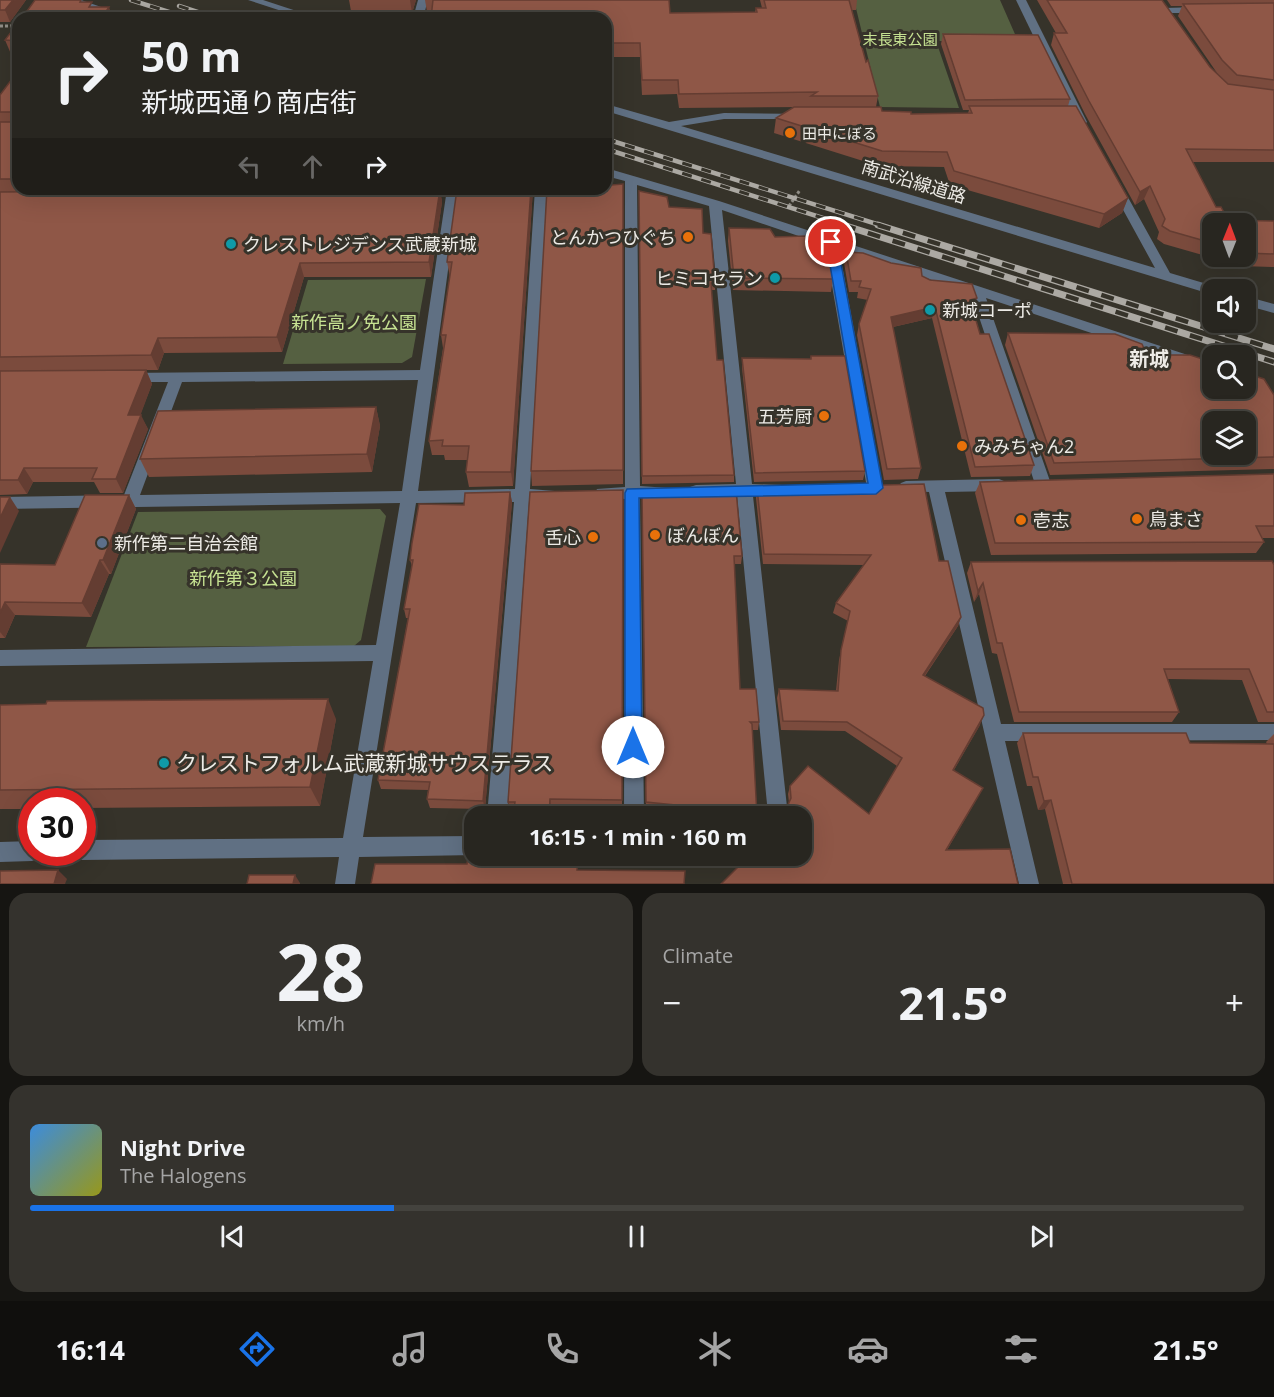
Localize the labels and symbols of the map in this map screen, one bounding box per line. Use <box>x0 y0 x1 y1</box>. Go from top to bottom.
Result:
park label: 末長東公園 <box>862 29 938 49</box>
place label: 田中にぼる <box>802 123 877 143</box>
marker: 田中にぼる <box>783 126 797 140</box>
street label: 南武沿線道路 <box>859 154 969 208</box>
north arrow <box>1202 213 1256 267</box>
pin <box>805 216 856 267</box>
place label: とんかつひぐち <box>550 225 676 249</box>
marker: とんかつひぐち <box>681 230 695 244</box>
place label: クレストレジデンス武蔵新城 <box>243 232 477 256</box>
marker: クレストレジデンス武蔵新城 <box>224 237 238 251</box>
place label: ヒミコセラン <box>655 266 763 290</box>
marker: ヒミコセラン <box>768 271 782 285</box>
place label: 新城コーポ <box>942 298 1032 322</box>
marker: 新城コーポ <box>923 303 937 317</box>
park label: 新作高ノ免公園 <box>291 310 417 334</box>
district label: 新城 <box>1129 345 1169 372</box>
place label: 五芳厨 <box>758 404 812 428</box>
marker: 五芳厨 <box>817 409 831 423</box>
place label: みみちゃん2 <box>974 434 1074 458</box>
marker: みみちゃん2 <box>955 439 969 453</box>
place label: 鳥まさ <box>1149 507 1203 531</box>
place label: 壱志 <box>1033 508 1069 532</box>
marker: 鳥まさ <box>1130 512 1144 526</box>
marker: 壱志 <box>1014 513 1028 527</box>
place label: ぼんぼん <box>667 523 739 547</box>
place label: 舌心 <box>545 525 581 549</box>
marker: ぼんぼん <box>648 528 662 542</box>
marker: 舌心 <box>586 530 600 544</box>
place label: 新作第二自治会館 <box>114 531 258 555</box>
marker: 新作第二自治会館 <box>95 536 109 550</box>
park label: 新作第３公園 <box>189 566 297 590</box>
position arrow <box>601 715 665 779</box>
place label: クレストフォルム武蔵新城サウステラス <box>176 749 553 777</box>
marker: クレストフォルム武蔵新城サウステラス <box>157 756 171 770</box>
speed limit sign: 30 <box>18 788 96 866</box>

